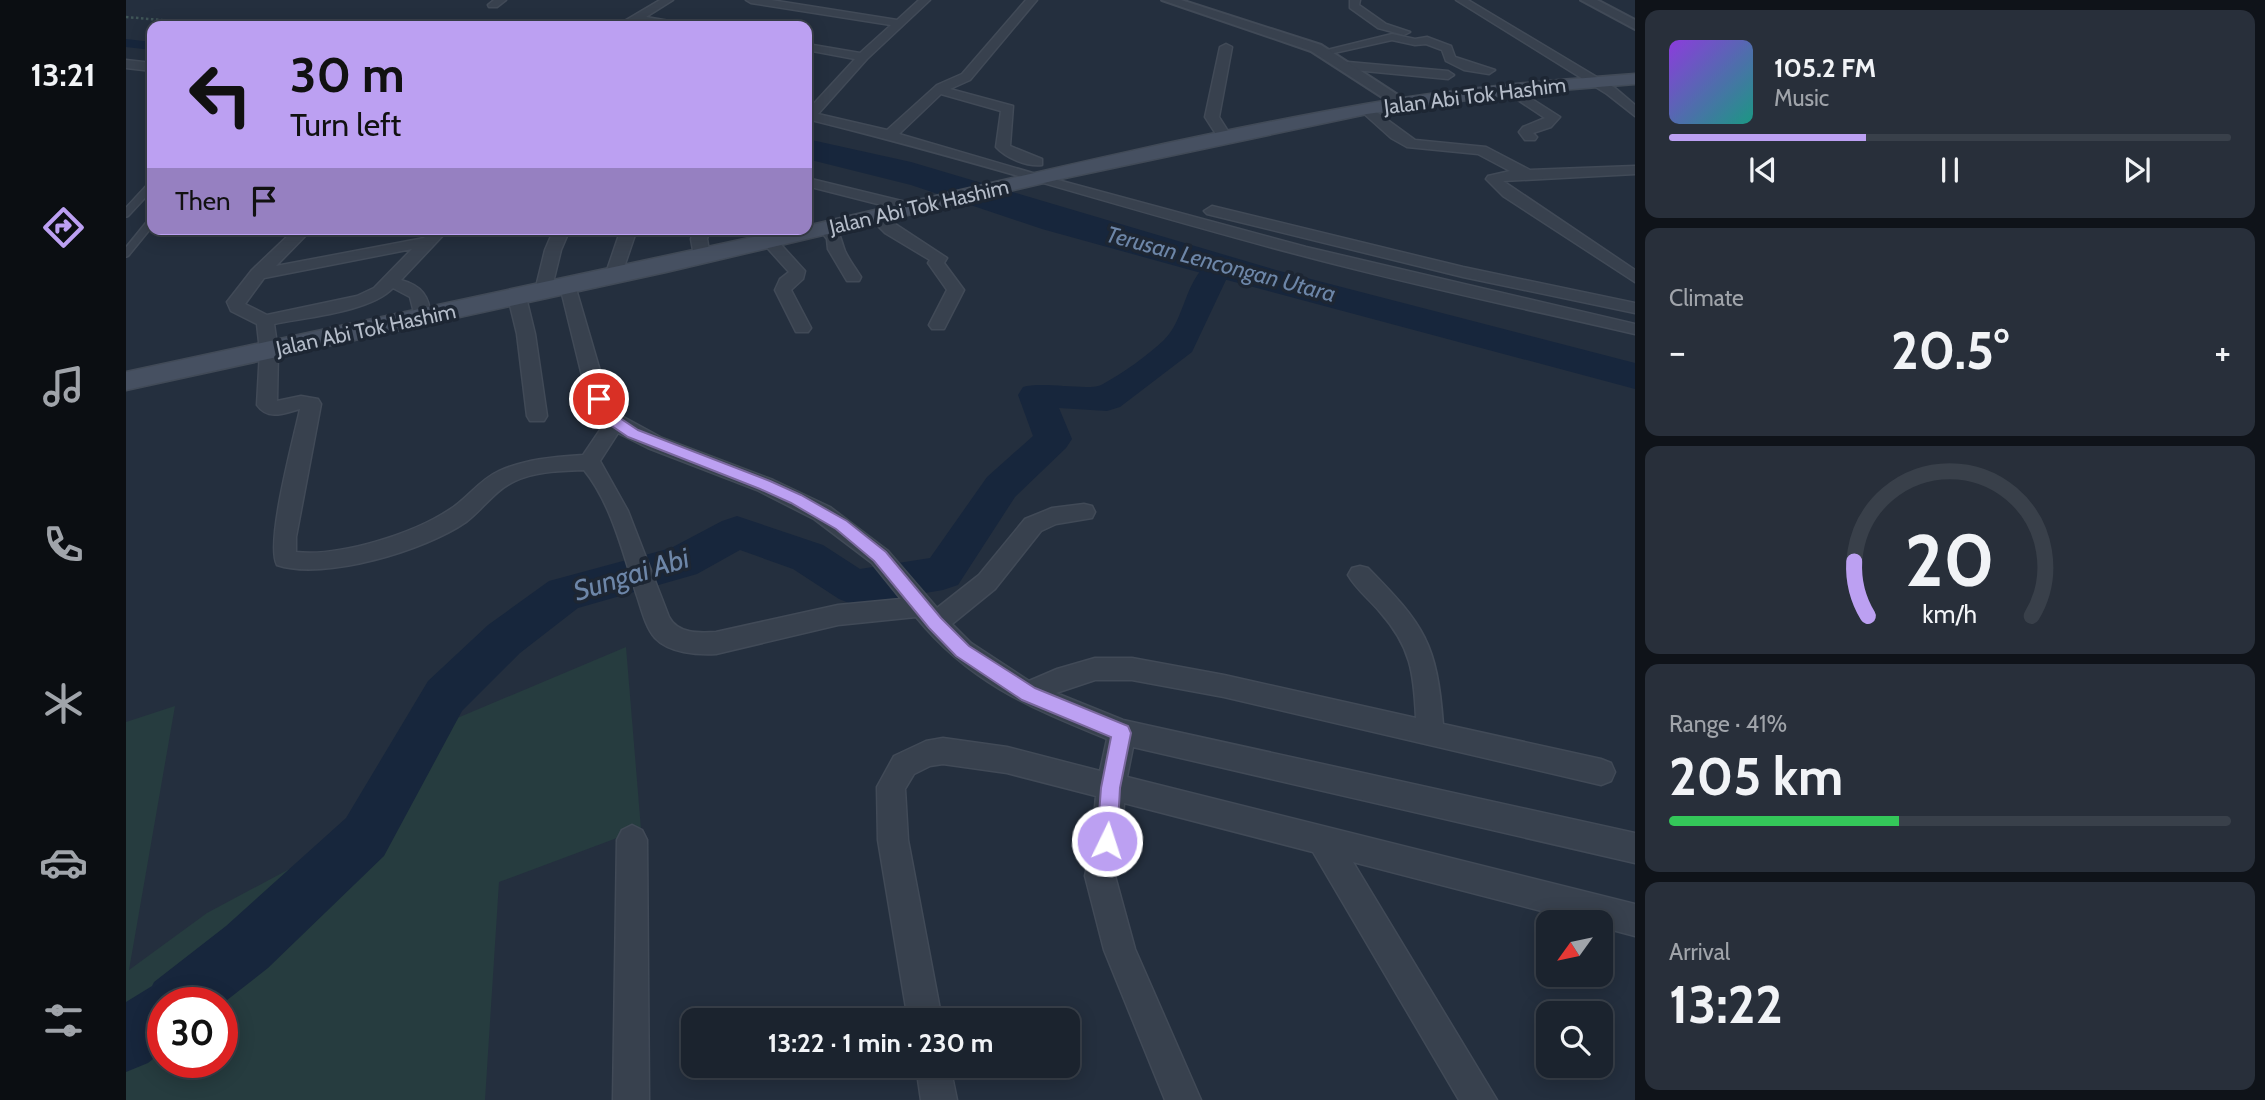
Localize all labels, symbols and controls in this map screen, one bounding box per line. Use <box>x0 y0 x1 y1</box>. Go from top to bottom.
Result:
text: 30 m <box>290 45 405 104</box>
icon: left <box>175 49 266 140</box>
text: 105.2 FM <box>1774 52 1876 84</box>
text: 13:21 <box>31 55 95 94</box>
street label: Jalan Abi Tok Hashim <box>1381 72 1567 119</box>
text: Music <box>1774 84 1829 112</box>
text: Turn left <box>290 105 401 144</box>
icon: previous <box>1744 151 1782 189</box>
icon: pause <box>1931 151 1969 189</box>
icon: next <box>2118 151 2156 189</box>
street label: Jalan Abi Tok Hashim <box>826 174 1011 240</box>
icon: arrive <box>245 182 283 220</box>
text: Then <box>175 185 231 217</box>
icon: directions <box>39 203 88 252</box>
water label: Terusan Lencongan Utara <box>1103 220 1339 308</box>
text: Climate <box>1669 284 1744 312</box>
street label: Jalan Abi Tok Hashim <box>273 298 458 361</box>
text: 20.5° <box>1891 319 2009 382</box>
text: − <box>1669 328 1686 375</box>
text: + <box>2214 328 2231 375</box>
icon: music <box>39 362 88 411</box>
pin <box>569 369 629 429</box>
icon: arrive <box>580 380 618 418</box>
text: 20 <box>1905 516 1995 604</box>
icon: phone <box>39 520 88 569</box>
water label: Sungai Abi <box>569 540 694 608</box>
text: km/h <box>1923 599 1977 629</box>
icon: climate <box>39 679 88 728</box>
text: Range · 41% <box>1669 710 1787 738</box>
text: 205 km <box>1669 745 1843 808</box>
position arrow <box>1070 804 1144 878</box>
icon: car <box>39 838 88 887</box>
north arrow <box>1536 910 1614 987</box>
map controls <box>1536 910 1613 1078</box>
text: Arrival <box>1669 938 1730 966</box>
text: 13:22 <box>1669 973 1783 1036</box>
speed limit sign: 30 <box>147 987 238 1078</box>
icon: filters <box>39 996 88 1045</box>
button: search <box>1536 1001 1613 1078</box>
text: 13:22 · 1 min · 230 m <box>768 1027 993 1059</box>

